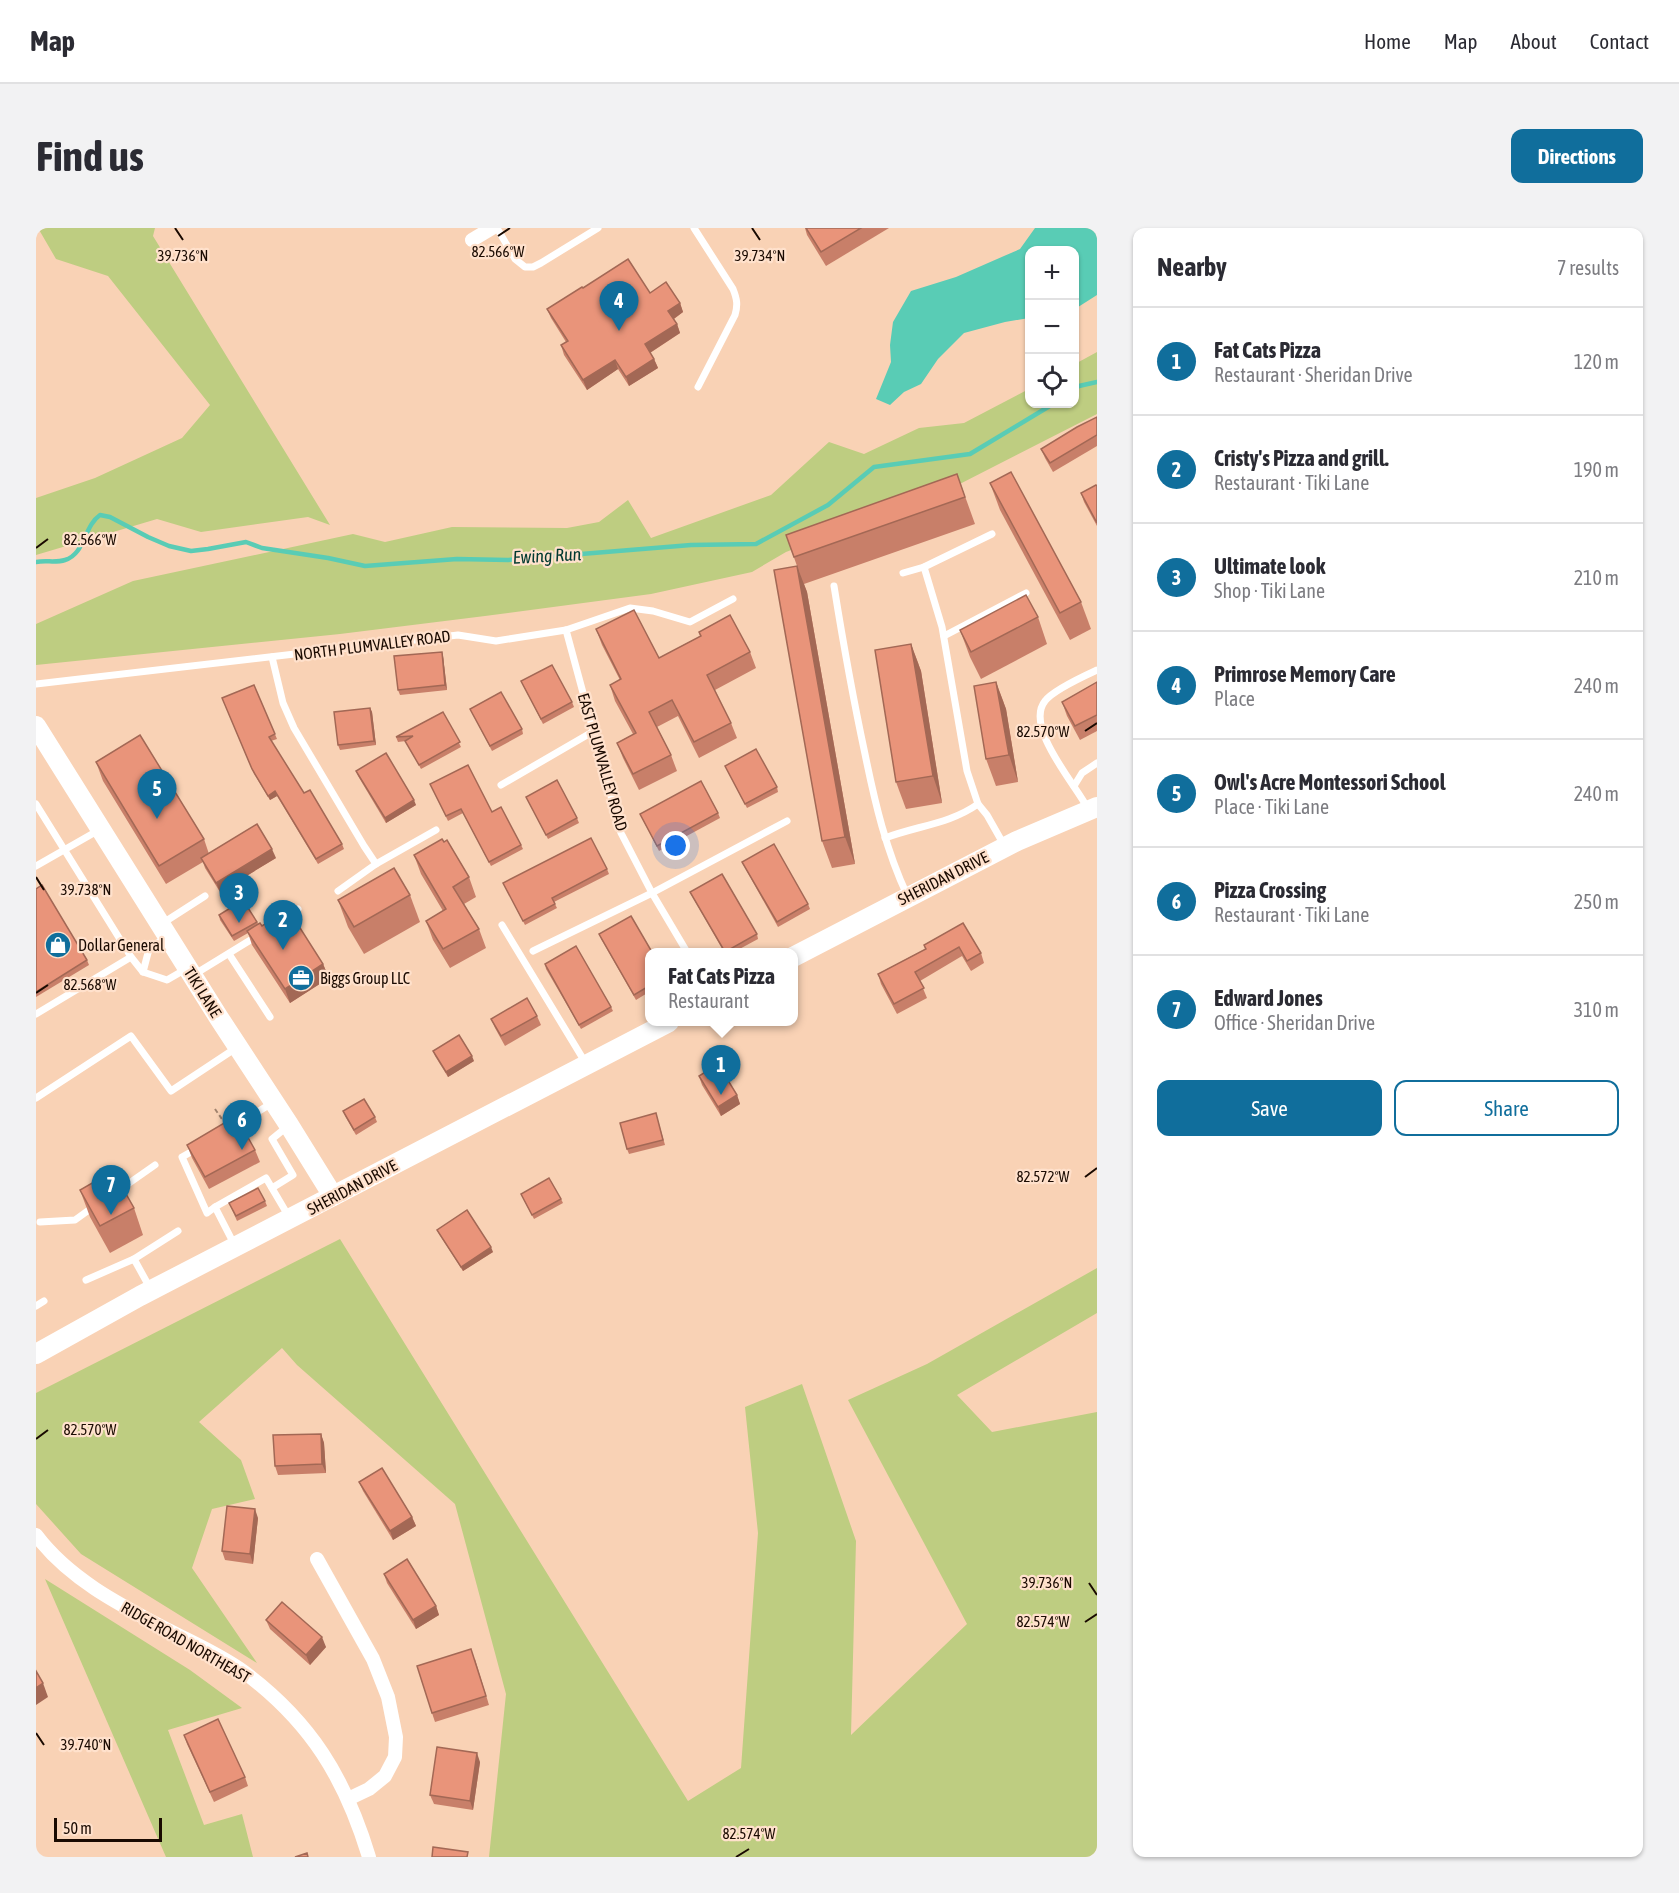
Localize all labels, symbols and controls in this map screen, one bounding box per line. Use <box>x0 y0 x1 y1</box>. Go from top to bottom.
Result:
text: Map <box>30 25 75 57</box>
text: Home <box>1364 29 1411 53</box>
text: Map <box>1444 29 1478 53</box>
text: About <box>1511 29 1557 53</box>
text: Contact <box>1590 29 1649 53</box>
button: Directions <box>1511 129 1643 183</box>
text: Find us <box>36 132 144 180</box>
text: 82.566°W <box>472 243 525 260</box>
map controls <box>1025 246 1079 408</box>
button: + <box>1025 246 1079 300</box>
text: 39.736°N <box>158 247 208 264</box>
text: 39.734°N <box>735 247 785 264</box>
text: Nearby <box>1157 252 1227 282</box>
text: 7 results <box>1557 256 1619 279</box>
pin: 4 <box>600 282 638 331</box>
button: − <box>1025 300 1079 354</box>
text: Fat Cats Pizza <box>1214 337 1321 363</box>
text: 1 <box>1172 350 1181 373</box>
text: 120 m <box>1574 350 1619 373</box>
button: locate <box>1025 354 1079 408</box>
text: Restaurant · Sheridan Drive <box>1214 363 1413 386</box>
text: Cristy's Pizza and grill. <box>1214 445 1389 471</box>
text: 2 <box>1172 458 1181 481</box>
text: 190 m <box>1574 458 1619 481</box>
text: Restaurant · Tiki Lane <box>1214 471 1369 494</box>
text: 82.566°W <box>64 531 117 548</box>
water label: Ewing Run <box>512 543 582 568</box>
text: Ultimate look <box>1214 553 1325 579</box>
text: 3 <box>1172 566 1181 589</box>
text: 210 m <box>1574 566 1619 589</box>
text: Shop · Tiki Lane <box>1214 579 1325 602</box>
street label: NORTH PLUMVALLEY ROAD <box>293 626 451 664</box>
text: Primrose Memory Care <box>1214 661 1396 687</box>
text: 4 <box>1172 674 1181 697</box>
text: 240 m <box>1574 674 1619 697</box>
text: Place <box>1214 687 1255 710</box>
street label: EAST PLUMVALLEY ROAD <box>575 691 631 833</box>
text: 82.570°W <box>1017 723 1070 740</box>
text: Owl's Acre Montessori School <box>1214 769 1445 795</box>
pin: 5 <box>138 770 176 819</box>
text: 5 <box>1172 782 1181 805</box>
text: 240 m <box>1574 782 1619 805</box>
text: Place · Tiki Lane <box>1214 795 1329 818</box>
your location <box>661 831 690 860</box>
street label: SHERIDAN DRIVE <box>895 847 991 909</box>
pin: 3 <box>220 874 258 923</box>
text: Pizza Crossing <box>1214 877 1326 903</box>
text: 39.738°N <box>61 881 111 898</box>
text: 6 <box>1172 890 1181 913</box>
text: 250 m <box>1574 890 1619 913</box>
pin: 2 <box>264 900 302 950</box>
text: Restaurant · Tiki Lane <box>1214 903 1369 926</box>
shop icon: Dollar General <box>43 930 73 960</box>
place label: Dollar General <box>78 936 165 954</box>
popup <box>645 948 798 1026</box>
office icon: Biggs Group LLC <box>286 963 316 993</box>
text: Fat Cats Pizza <box>668 963 775 989</box>
street label: TIKI LANE <box>181 964 225 1020</box>
place label: Biggs Group LLC <box>320 969 410 988</box>
text: 82.568°W <box>64 976 117 993</box>
text: Edward Jones <box>1214 985 1323 1011</box>
text: Restaurant <box>668 989 749 1012</box>
text: 7 <box>1172 998 1181 1021</box>
text: 310 m <box>1574 998 1619 1021</box>
text: Office · Sheridan Drive <box>1214 1011 1375 1034</box>
pin: 1 <box>702 1046 740 1095</box>
button: Save <box>1157 1080 1382 1136</box>
button: Share <box>1394 1080 1619 1136</box>
pin: 6 <box>222 1100 262 1150</box>
street label: SHERIDAN DRIVE <box>304 1156 400 1218</box>
pin: 7 <box>92 1166 130 1215</box>
text: 82.572°W <box>1017 1168 1070 1185</box>
text: 82.570°W <box>64 1421 117 1438</box>
text: 39.736°N <box>1022 1574 1072 1591</box>
street label: RIDGE ROAD NORTHEAST <box>118 1598 254 1686</box>
text: 82.574°W <box>1017 1613 1070 1630</box>
text: 39.740°N <box>61 1736 111 1753</box>
scale bar <box>54 1815 162 1842</box>
text: 50 m <box>63 1819 92 1837</box>
text: 82.574°W <box>723 1825 776 1842</box>

